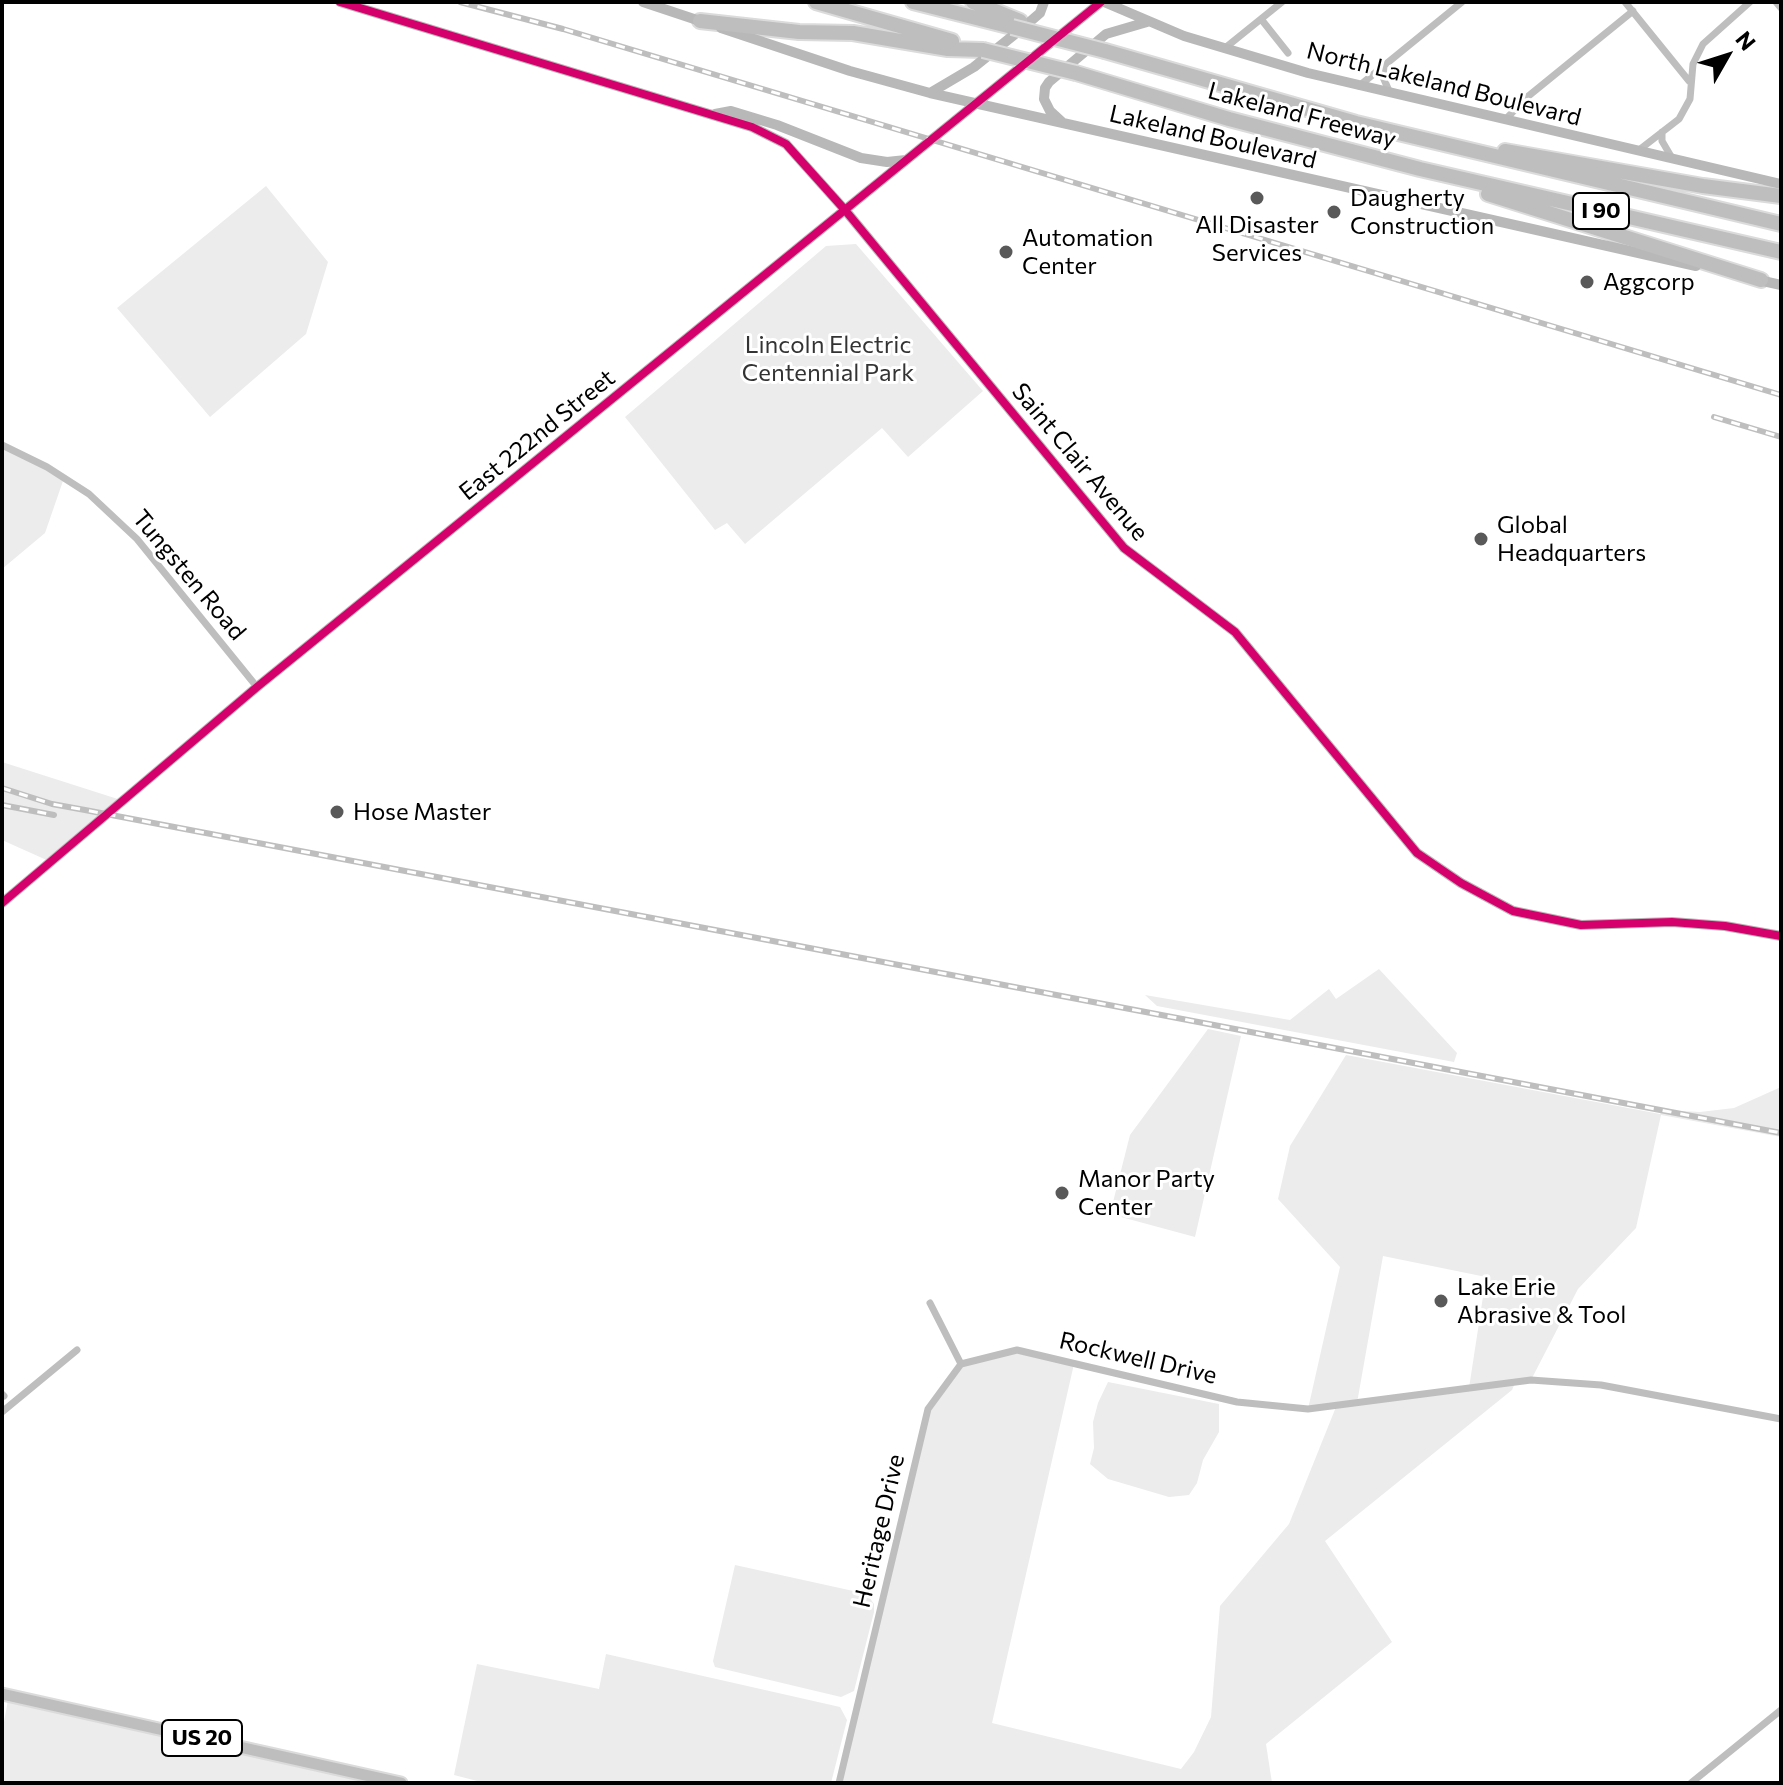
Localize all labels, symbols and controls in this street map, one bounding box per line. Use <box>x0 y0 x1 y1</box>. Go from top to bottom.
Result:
north arrow <box>1687 16 1767 96</box>
text: N <box>1730 26 1762 55</box>
street label: North Lakeland Boulevard <box>1304 36 1584 132</box>
street label: Lakeland Freeway <box>1205 76 1399 154</box>
street label: Lakeland Boulevard <box>1107 99 1319 175</box>
place label: Daugherty Construction <box>1350 184 1494 240</box>
marker: All Disaster Services <box>1248 189 1266 207</box>
road number: I 90 <box>1573 193 1629 229</box>
marker: Daugherty Construction <box>1325 203 1343 221</box>
place label: All Disaster Services <box>1195 211 1319 267</box>
place label: Automation Center <box>1022 224 1153 280</box>
marker: Automation Center <box>997 243 1015 261</box>
place label: Aggcorp <box>1603 268 1695 296</box>
marker: Aggcorp <box>1578 273 1596 291</box>
park label: Lincoln Electric Centennial Park <box>742 331 914 387</box>
street label: East 222nd Street <box>453 363 621 507</box>
street label: Saint Clair Avenue <box>1006 378 1154 546</box>
street label: Tungsten Road <box>126 504 252 646</box>
place label: Global Headquarters <box>1497 511 1646 567</box>
marker: Global Headquarters <box>1472 530 1490 548</box>
place label: Hose Master <box>353 798 491 826</box>
marker: Hose Master <box>328 803 346 821</box>
place label: Manor Party Center <box>1078 1165 1215 1221</box>
marker: Manor Party Center <box>1053 1184 1071 1202</box>
place label: Lake Erie Abrasive & Tool <box>1457 1273 1626 1329</box>
marker: Lake Erie Abrasive & Tool <box>1432 1292 1450 1310</box>
street label: Rockwell Drive <box>1056 1326 1220 1390</box>
street label: Heritage Drive <box>847 1451 911 1611</box>
road number: US 20 <box>162 1720 242 1756</box>

